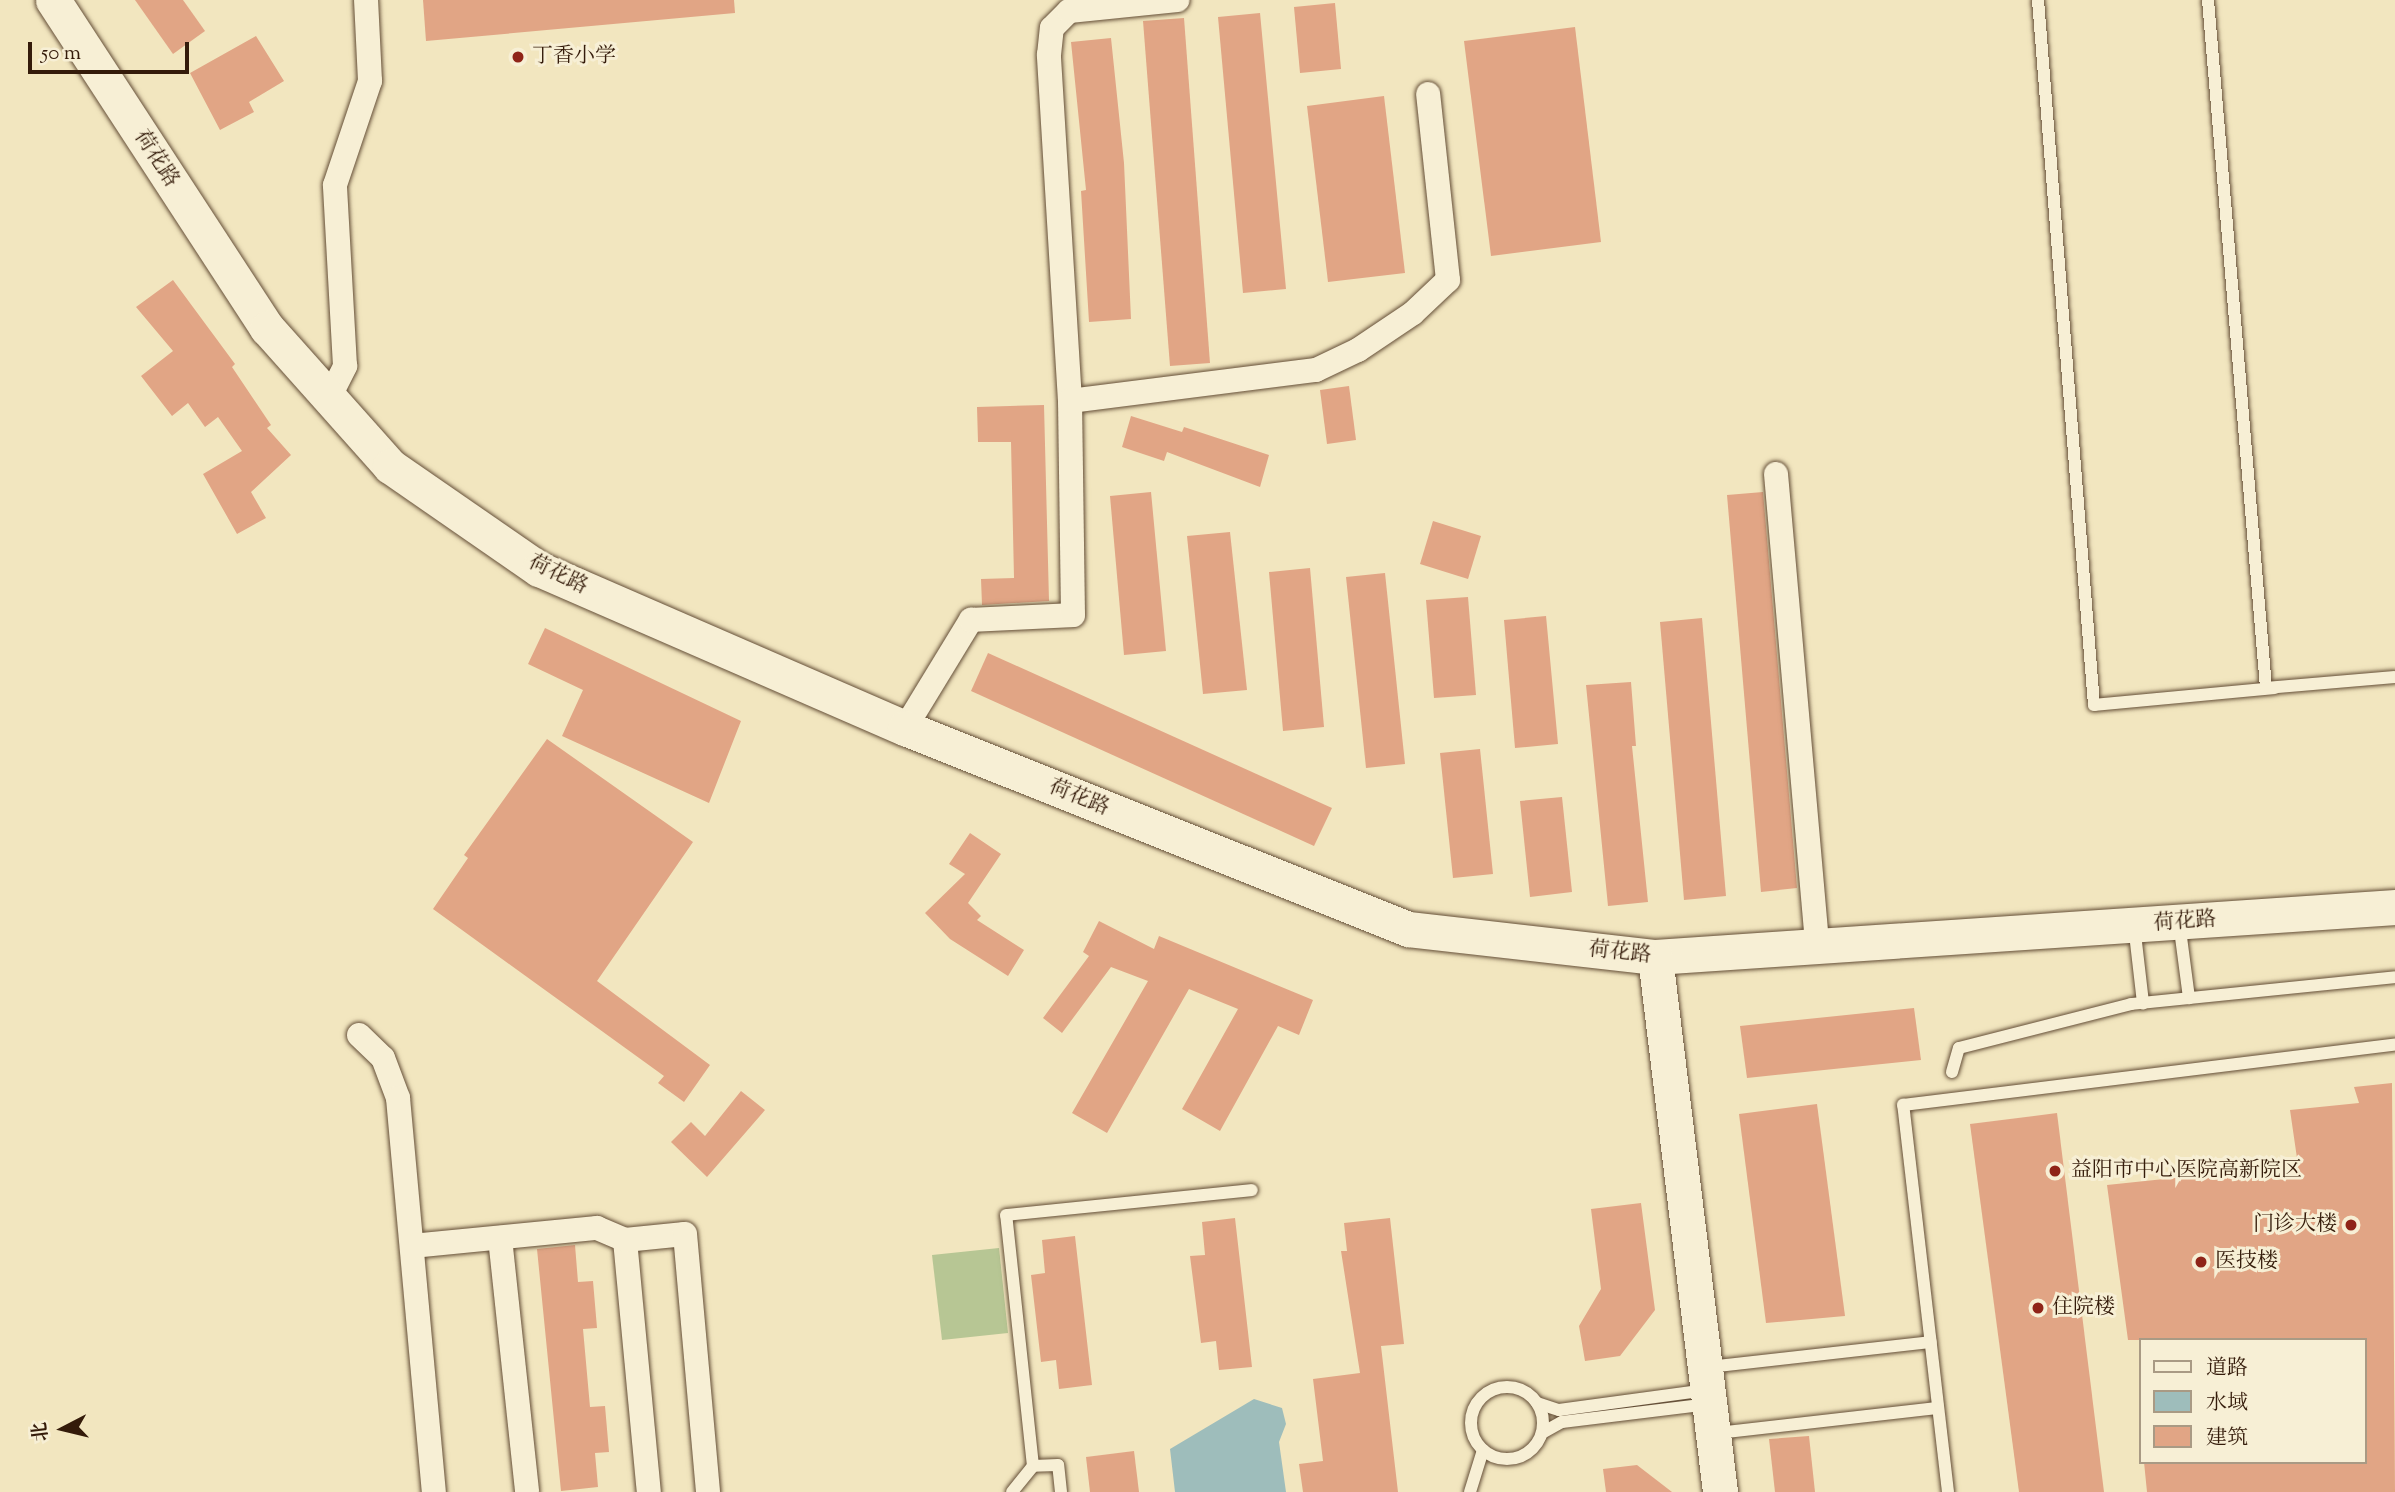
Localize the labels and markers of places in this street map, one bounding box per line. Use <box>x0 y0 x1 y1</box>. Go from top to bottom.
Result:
place label: 丁香小学 <box>532 44 616 70</box>
marker: 丁香小学 <box>510 49 526 65</box>
place label: 益阳市中心医院高新院区 <box>2071 1158 2302 1184</box>
marker: 益阳市中心医院高新院区 <box>2045 1161 2065 1181</box>
place label: 门诊大楼 <box>2253 1212 2337 1238</box>
marker: 门诊大楼 <box>2343 1217 2359 1233</box>
place label: 医技楼 <box>2215 1249 2278 1275</box>
marker: 医技楼 <box>2193 1254 2209 1270</box>
place label: 住院楼 <box>2052 1295 2115 1321</box>
marker: 住院楼 <box>2030 1300 2046 1316</box>

